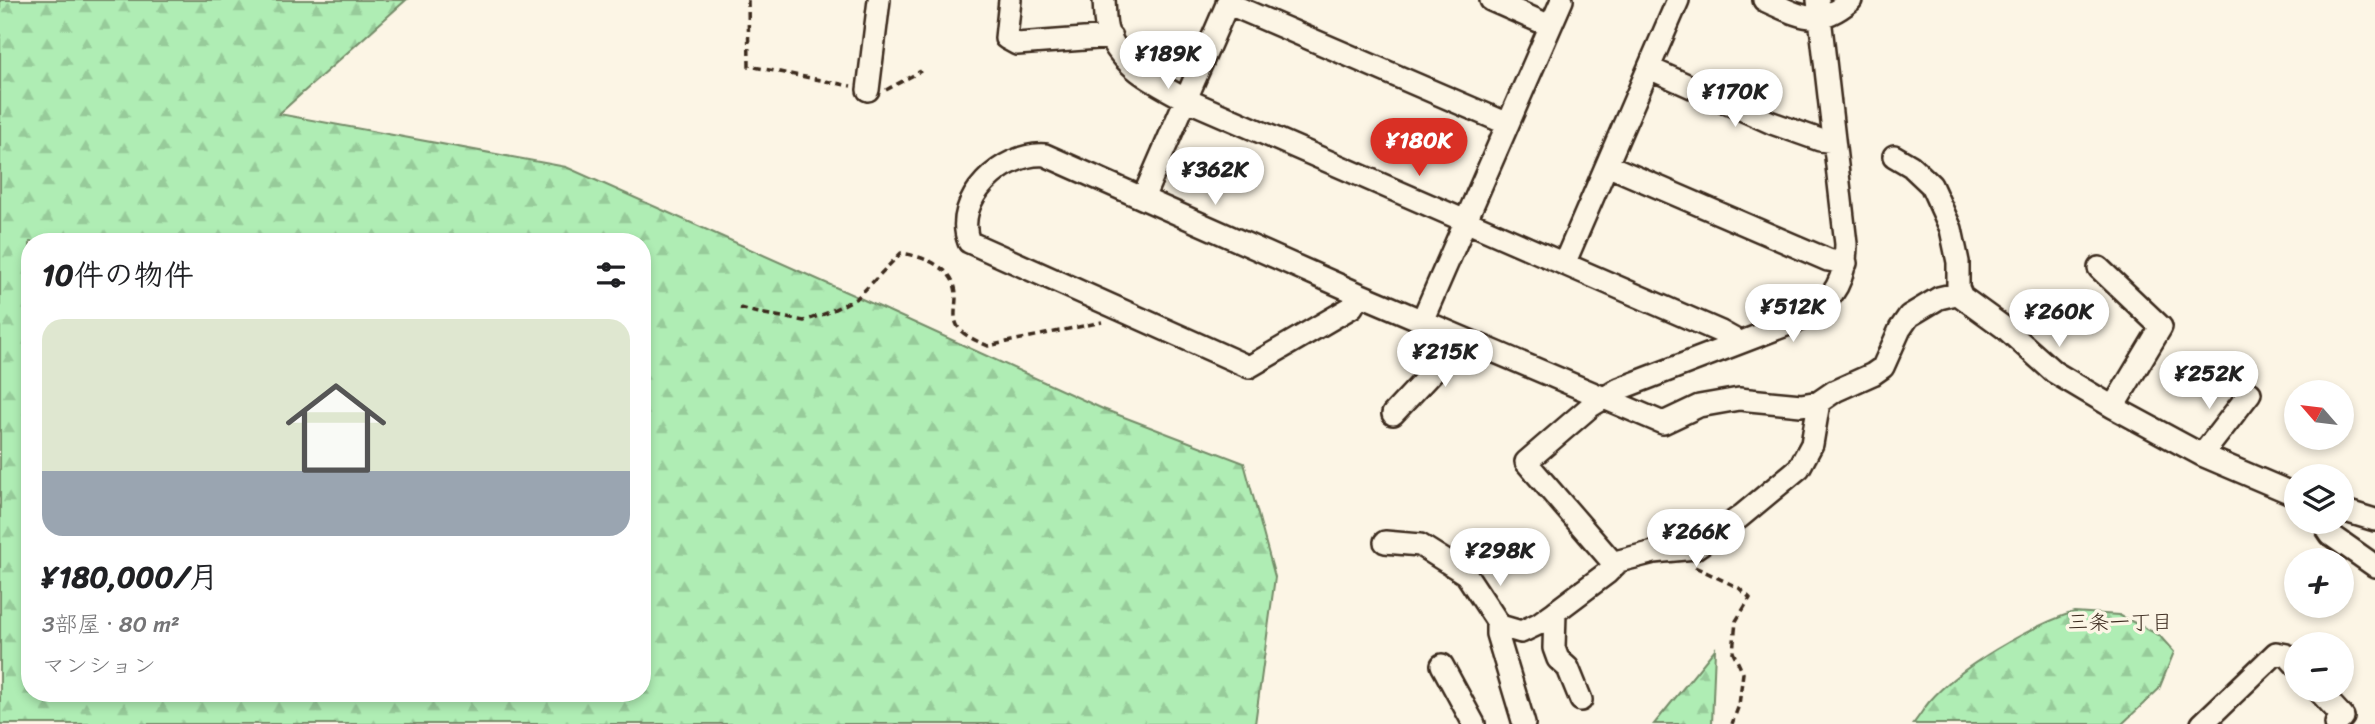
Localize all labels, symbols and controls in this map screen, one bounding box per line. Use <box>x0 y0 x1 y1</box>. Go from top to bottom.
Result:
pin: ¥189K <box>1119 32 1217 91</box>
text: ¥189K <box>1136 33 1200 74</box>
pin: ¥170K <box>1686 69 1784 129</box>
text: ¥170K <box>1703 71 1767 112</box>
pin: ¥180K <box>1370 118 1468 178</box>
text: ¥180K <box>1386 120 1452 161</box>
pin: ¥362K <box>1166 148 1264 207</box>
text: ¥362K <box>1182 149 1248 190</box>
text: 10件の物件 <box>42 248 194 302</box>
icon: filters <box>592 256 630 294</box>
pin: ¥512K <box>1744 284 1842 344</box>
text: ¥512K <box>1761 286 1825 327</box>
pin: ¥260K <box>2010 290 2108 349</box>
text: ¥260K <box>2025 291 2093 332</box>
pin: ¥215K <box>1396 330 1494 389</box>
text: ¥215K <box>1413 331 1477 372</box>
pin: ¥252K <box>2160 352 2258 411</box>
text: ¥252K <box>2175 353 2243 394</box>
icon: home <box>273 365 399 491</box>
north arrow <box>2284 380 2354 450</box>
map controls <box>2284 380 2354 702</box>
button: layers <box>2284 464 2354 534</box>
pin: ¥266K <box>1647 510 1745 569</box>
text: ¥266K <box>1663 511 1729 552</box>
pin: ¥298K <box>1451 528 1549 588</box>
text: ¥298K <box>1466 530 1534 571</box>
button: + <box>2284 548 2354 618</box>
text: ¥180,000/月 <box>42 550 218 604</box>
district label: 三条一丁目 <box>2068 603 2173 641</box>
text: 3部屋 · 80 m² <box>42 604 180 645</box>
button: − <box>2284 632 2354 702</box>
text: マンション <box>42 645 156 686</box>

